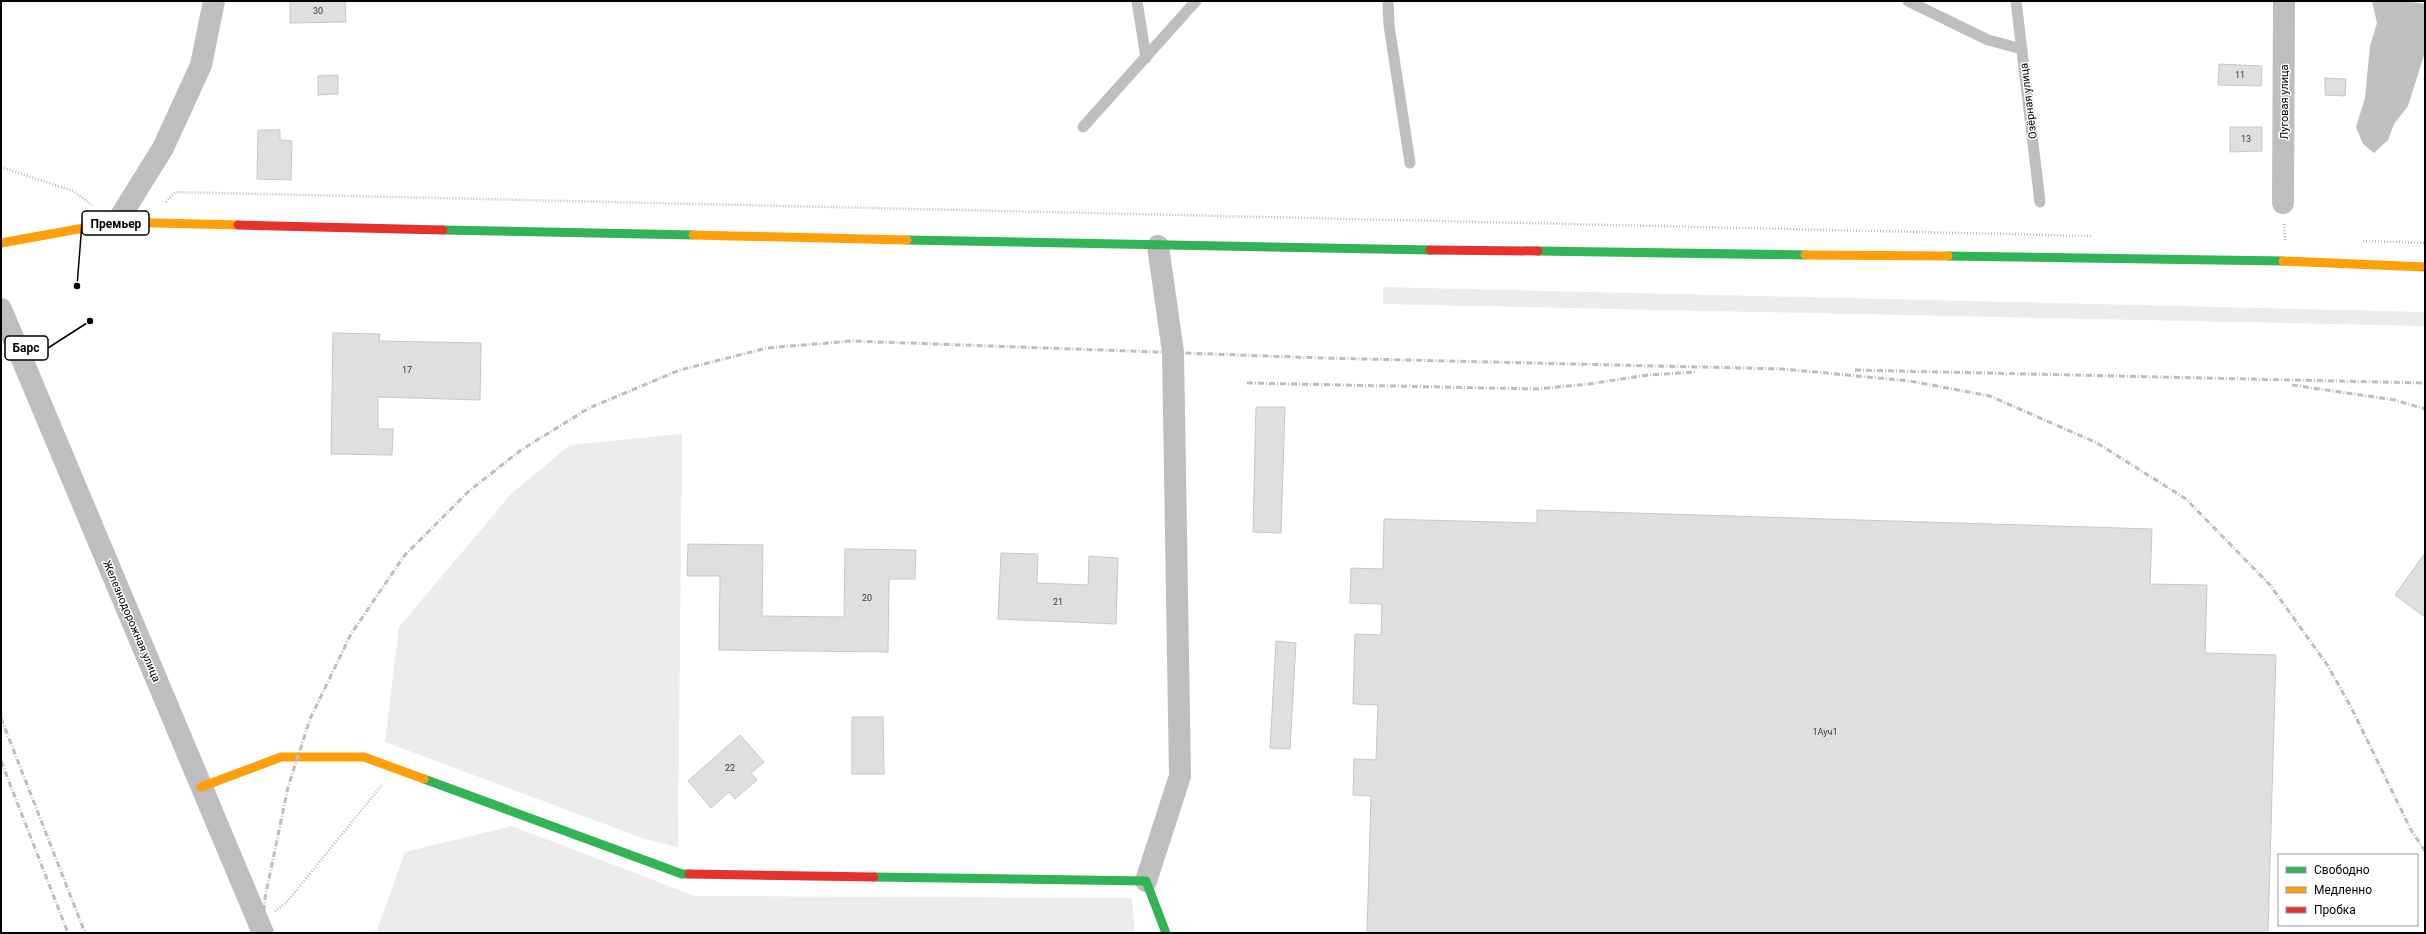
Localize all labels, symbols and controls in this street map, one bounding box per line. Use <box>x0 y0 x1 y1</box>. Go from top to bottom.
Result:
house number: 30 <box>313 6 323 16</box>
street label: Озёрная улица <box>2017 62 2040 140</box>
street label: Луговая улица <box>2278 64 2291 140</box>
house number: 11 <box>2235 70 2245 80</box>
house number: 13 <box>2241 134 2251 144</box>
callout: Премьер <box>82 211 149 235</box>
text: Премьер <box>91 217 142 231</box>
callout: Барс <box>5 336 48 360</box>
text: Барс <box>13 341 39 355</box>
house number: 17 <box>402 365 412 375</box>
street label: Железнодорожная улица <box>100 559 163 684</box>
house number: 20 <box>862 593 872 603</box>
house number: 21 <box>1053 597 1063 607</box>
house number: 1Ауч1 <box>1813 727 1837 737</box>
house number: 22 <box>725 763 735 773</box>
legend <box>2278 854 2418 926</box>
text: Свободно <box>2314 863 2370 877</box>
text: Медленно <box>2314 883 2372 897</box>
text: Пробка <box>2314 903 2356 917</box>

